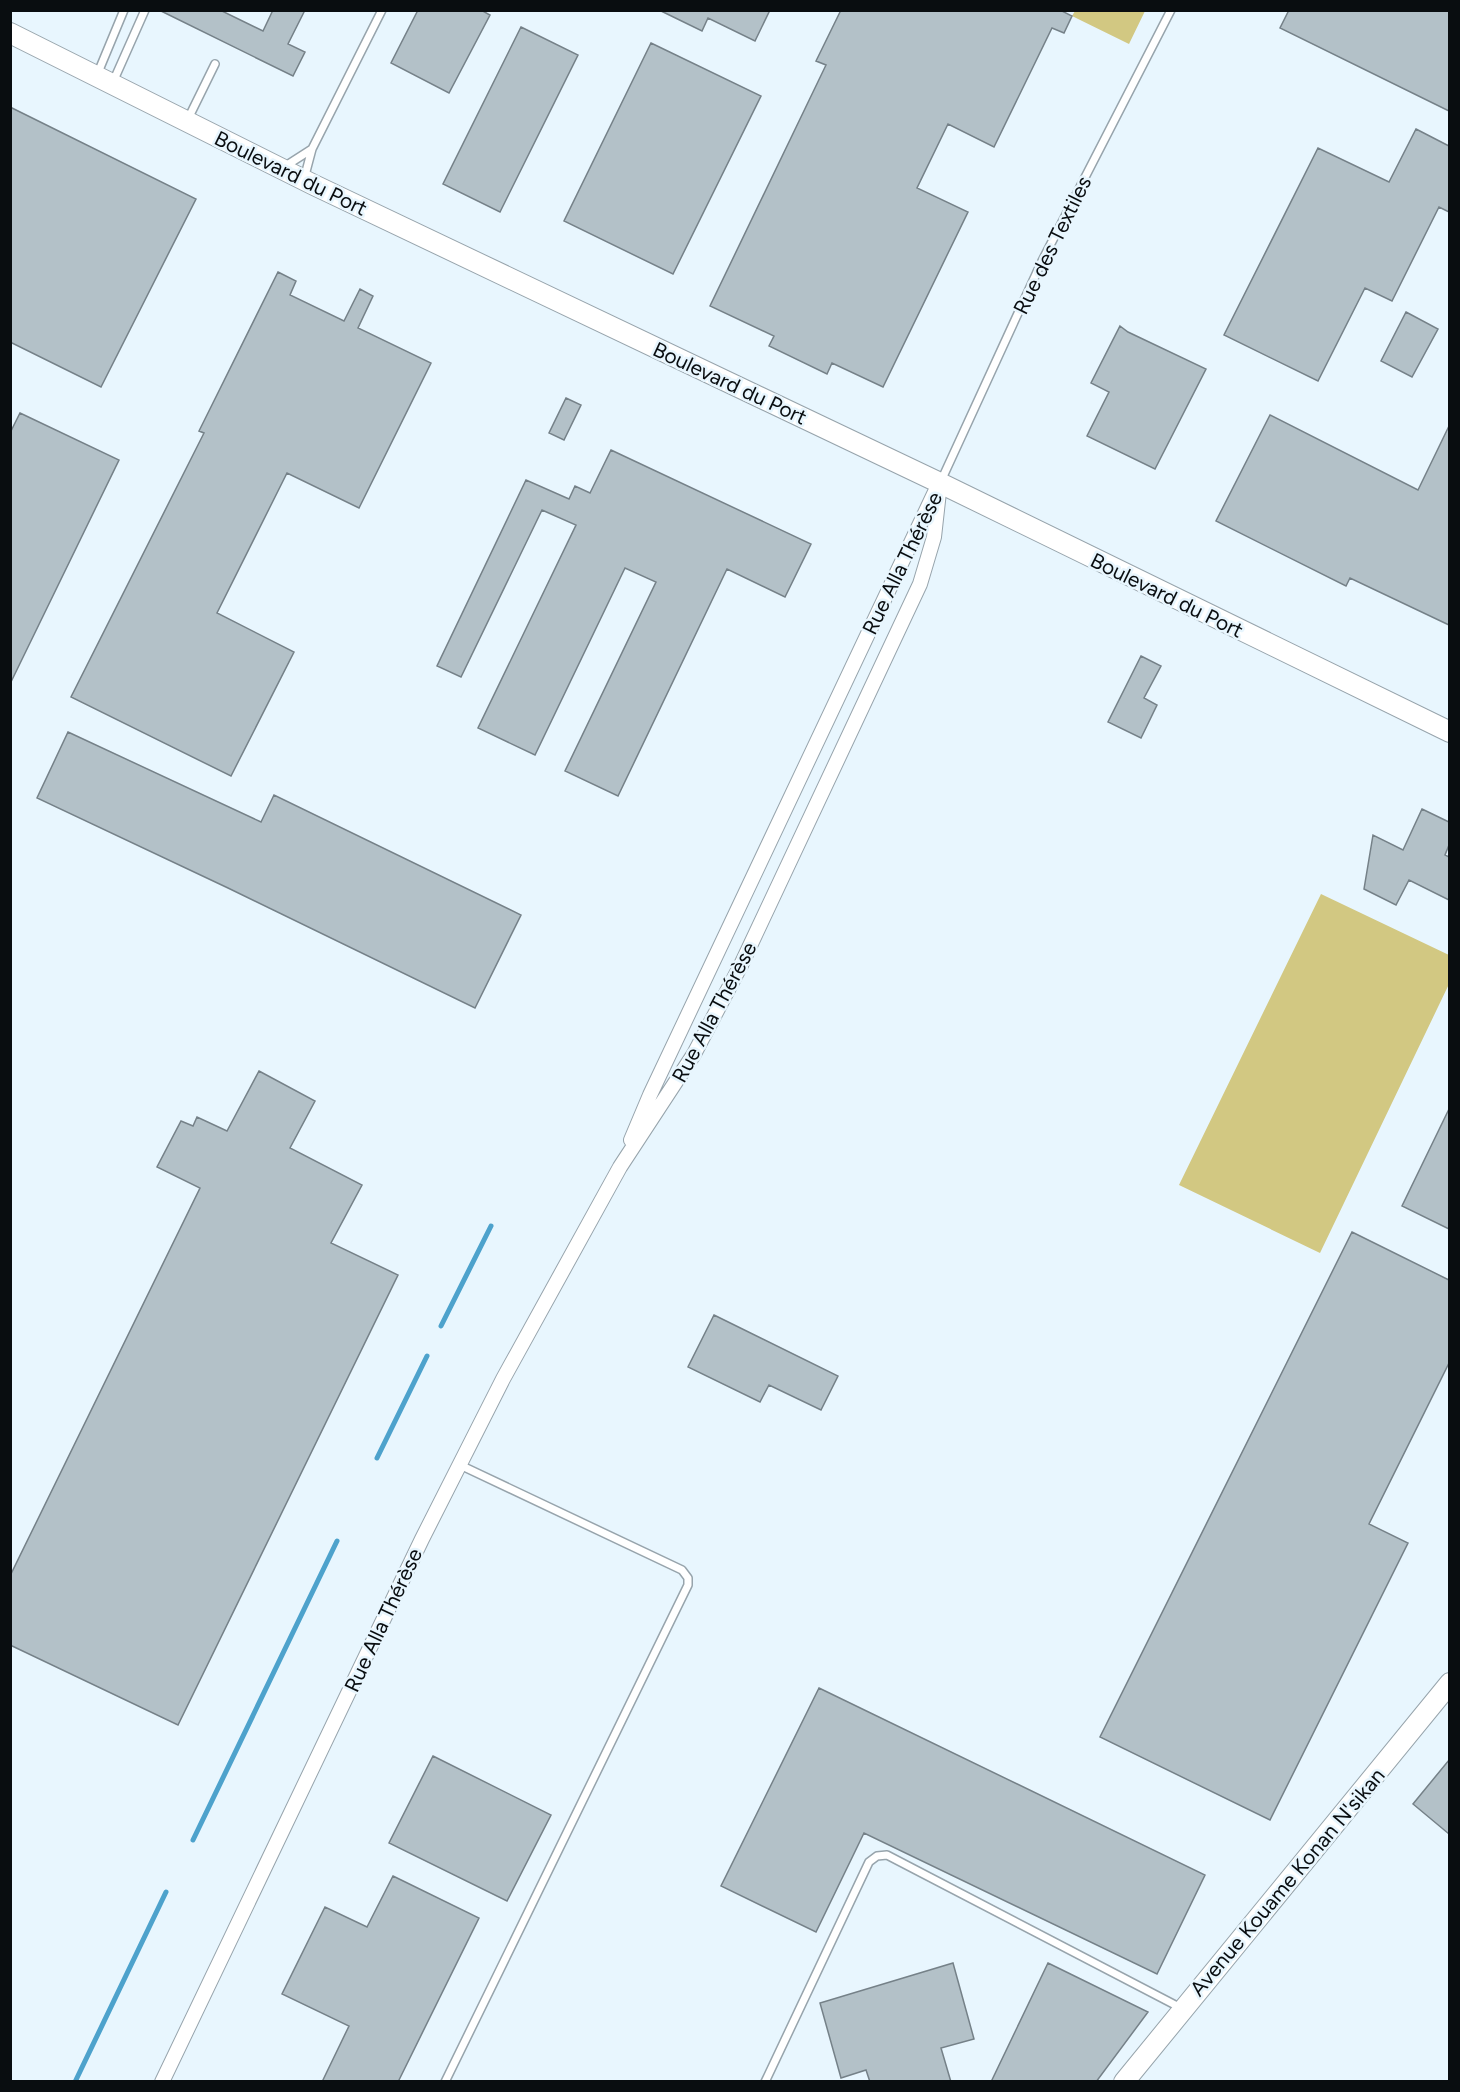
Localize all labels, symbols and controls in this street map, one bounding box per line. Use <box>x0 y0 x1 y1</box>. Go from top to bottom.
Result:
street label: Boulevard du Port <box>211 125 372 221</box>
street label: Rue des Textiles <box>1008 172 1096 318</box>
street label: Boulevard du Port <box>649 336 811 430</box>
street label: Rue Alla Thérèse <box>857 488 947 638</box>
street label: Boulevard du Port <box>1087 547 1248 643</box>
street label: Rue Alla Thérèse <box>666 937 762 1087</box>
street label: Rue Alla Thérèse <box>339 1544 427 1696</box>
street label: Avenue Kouame Konan N'sikan <box>1184 1763 1390 2001</box>

